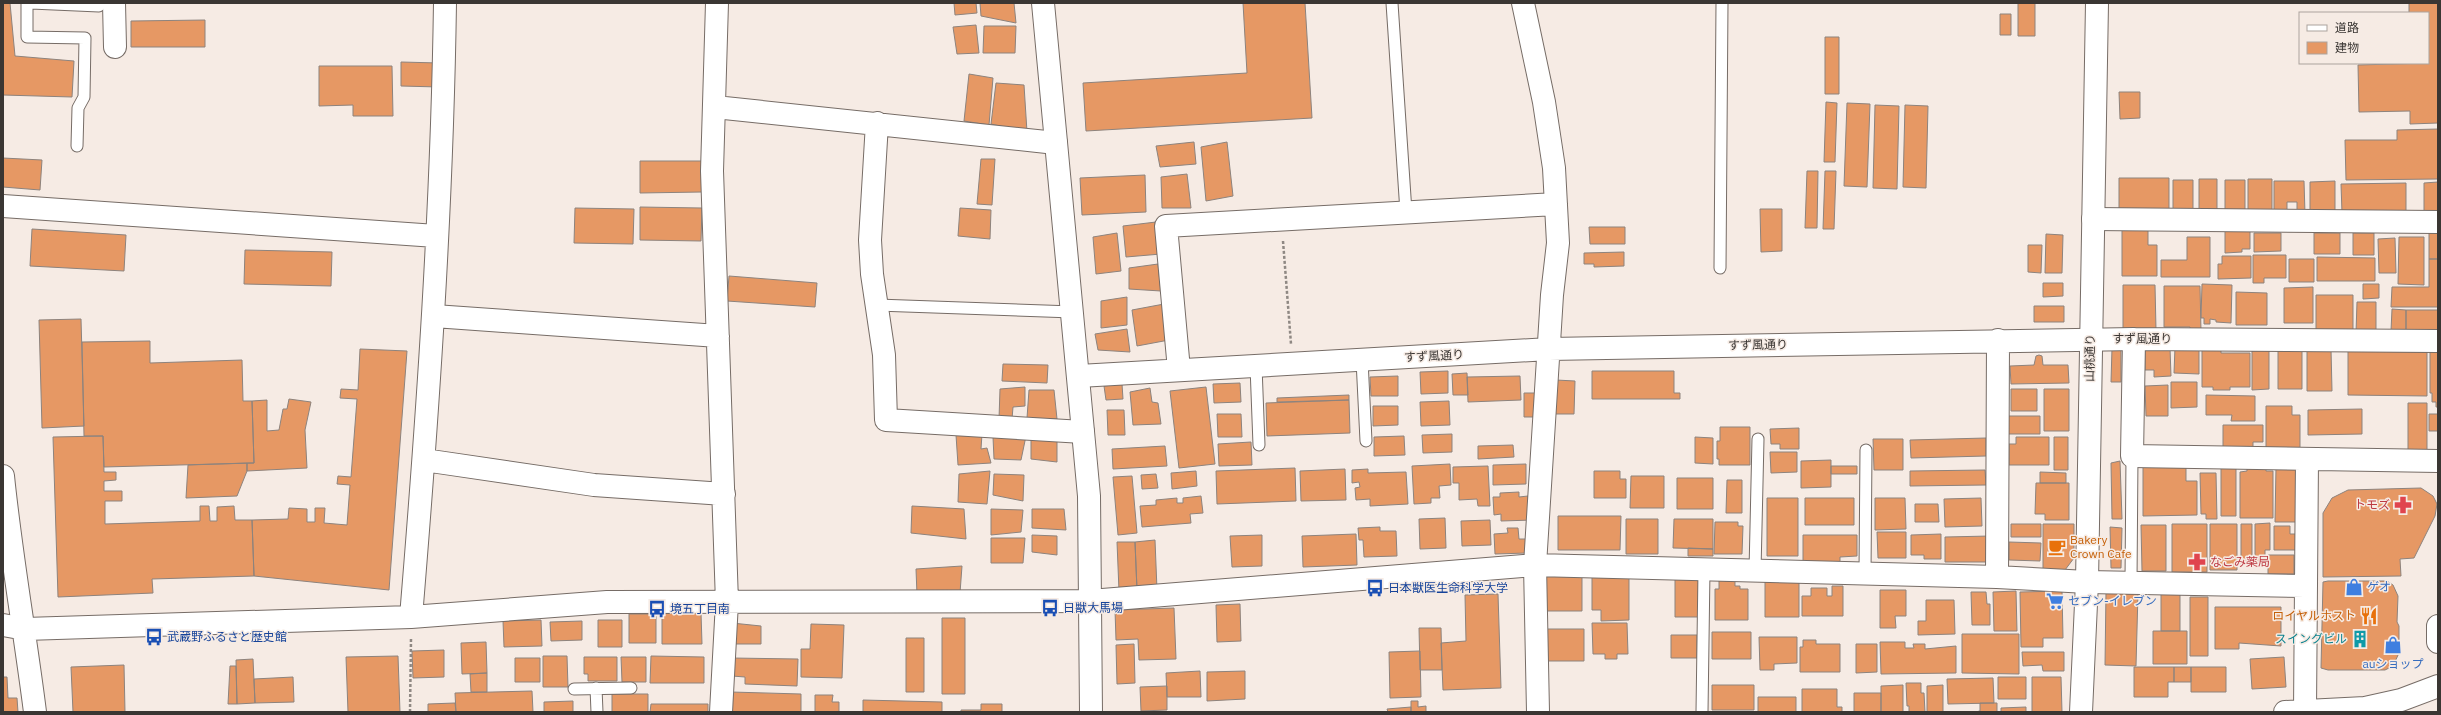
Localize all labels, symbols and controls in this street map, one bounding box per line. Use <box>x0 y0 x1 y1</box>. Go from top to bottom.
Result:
legend <box>2299 12 2429 64</box>
text: 道路 <box>2335 20 2359 35</box>
text: 建物 <box>2335 40 2359 55</box>
street label: すず風通り <box>2112 331 2172 346</box>
street label: 山桃通り <box>2082 334 2097 382</box>
street label: すず風通り <box>1728 336 1788 353</box>
street label: すず風通り <box>1404 346 1464 365</box>
pharmacy icon: トモズ <box>2393 495 2413 515</box>
place label: トモズ <box>2354 497 2390 512</box>
place label: Bakery Crown Cafe <box>2070 532 2132 561</box>
cafe icon: Bakery Crown Cafe <box>2047 537 2067 557</box>
pharmacy icon: なごみ薬局 <box>2187 552 2207 572</box>
place label: なごみ薬局 <box>2210 554 2270 569</box>
shop icon: ゲオ <box>2344 577 2364 597</box>
bus stop icon: 日本獣医生命科学大学 <box>1365 578 1385 598</box>
place label: ゲオ <box>2367 579 2391 594</box>
place label: 日本獣医生命科学大学 <box>1388 580 1508 595</box>
supermarket icon: セブン-イレブン <box>2045 591 2065 611</box>
place label: セブン-イレブン <box>2068 593 2157 608</box>
bus stop icon: 日獣大馬場 <box>1040 598 1060 618</box>
bus stop icon: 境五丁目南 <box>647 599 667 619</box>
place label: 日獣大馬場 <box>1063 600 1123 615</box>
place label: 境五丁目南 <box>670 601 730 616</box>
restaurant icon: ロイヤルホスト <box>2359 606 2379 626</box>
place label: ロイヤルホスト <box>2272 608 2356 623</box>
bus stop icon: 武蔵野ふるさと歴史館 <box>144 627 164 647</box>
place label: 武蔵野ふるさと歴史館 <box>167 629 287 644</box>
building icon: スイングビル <box>2350 629 2370 649</box>
place label: スイングビル <box>2275 631 2347 646</box>
shop icon: auショップ <box>2383 635 2403 655</box>
place label: auショップ <box>2362 656 2424 671</box>

